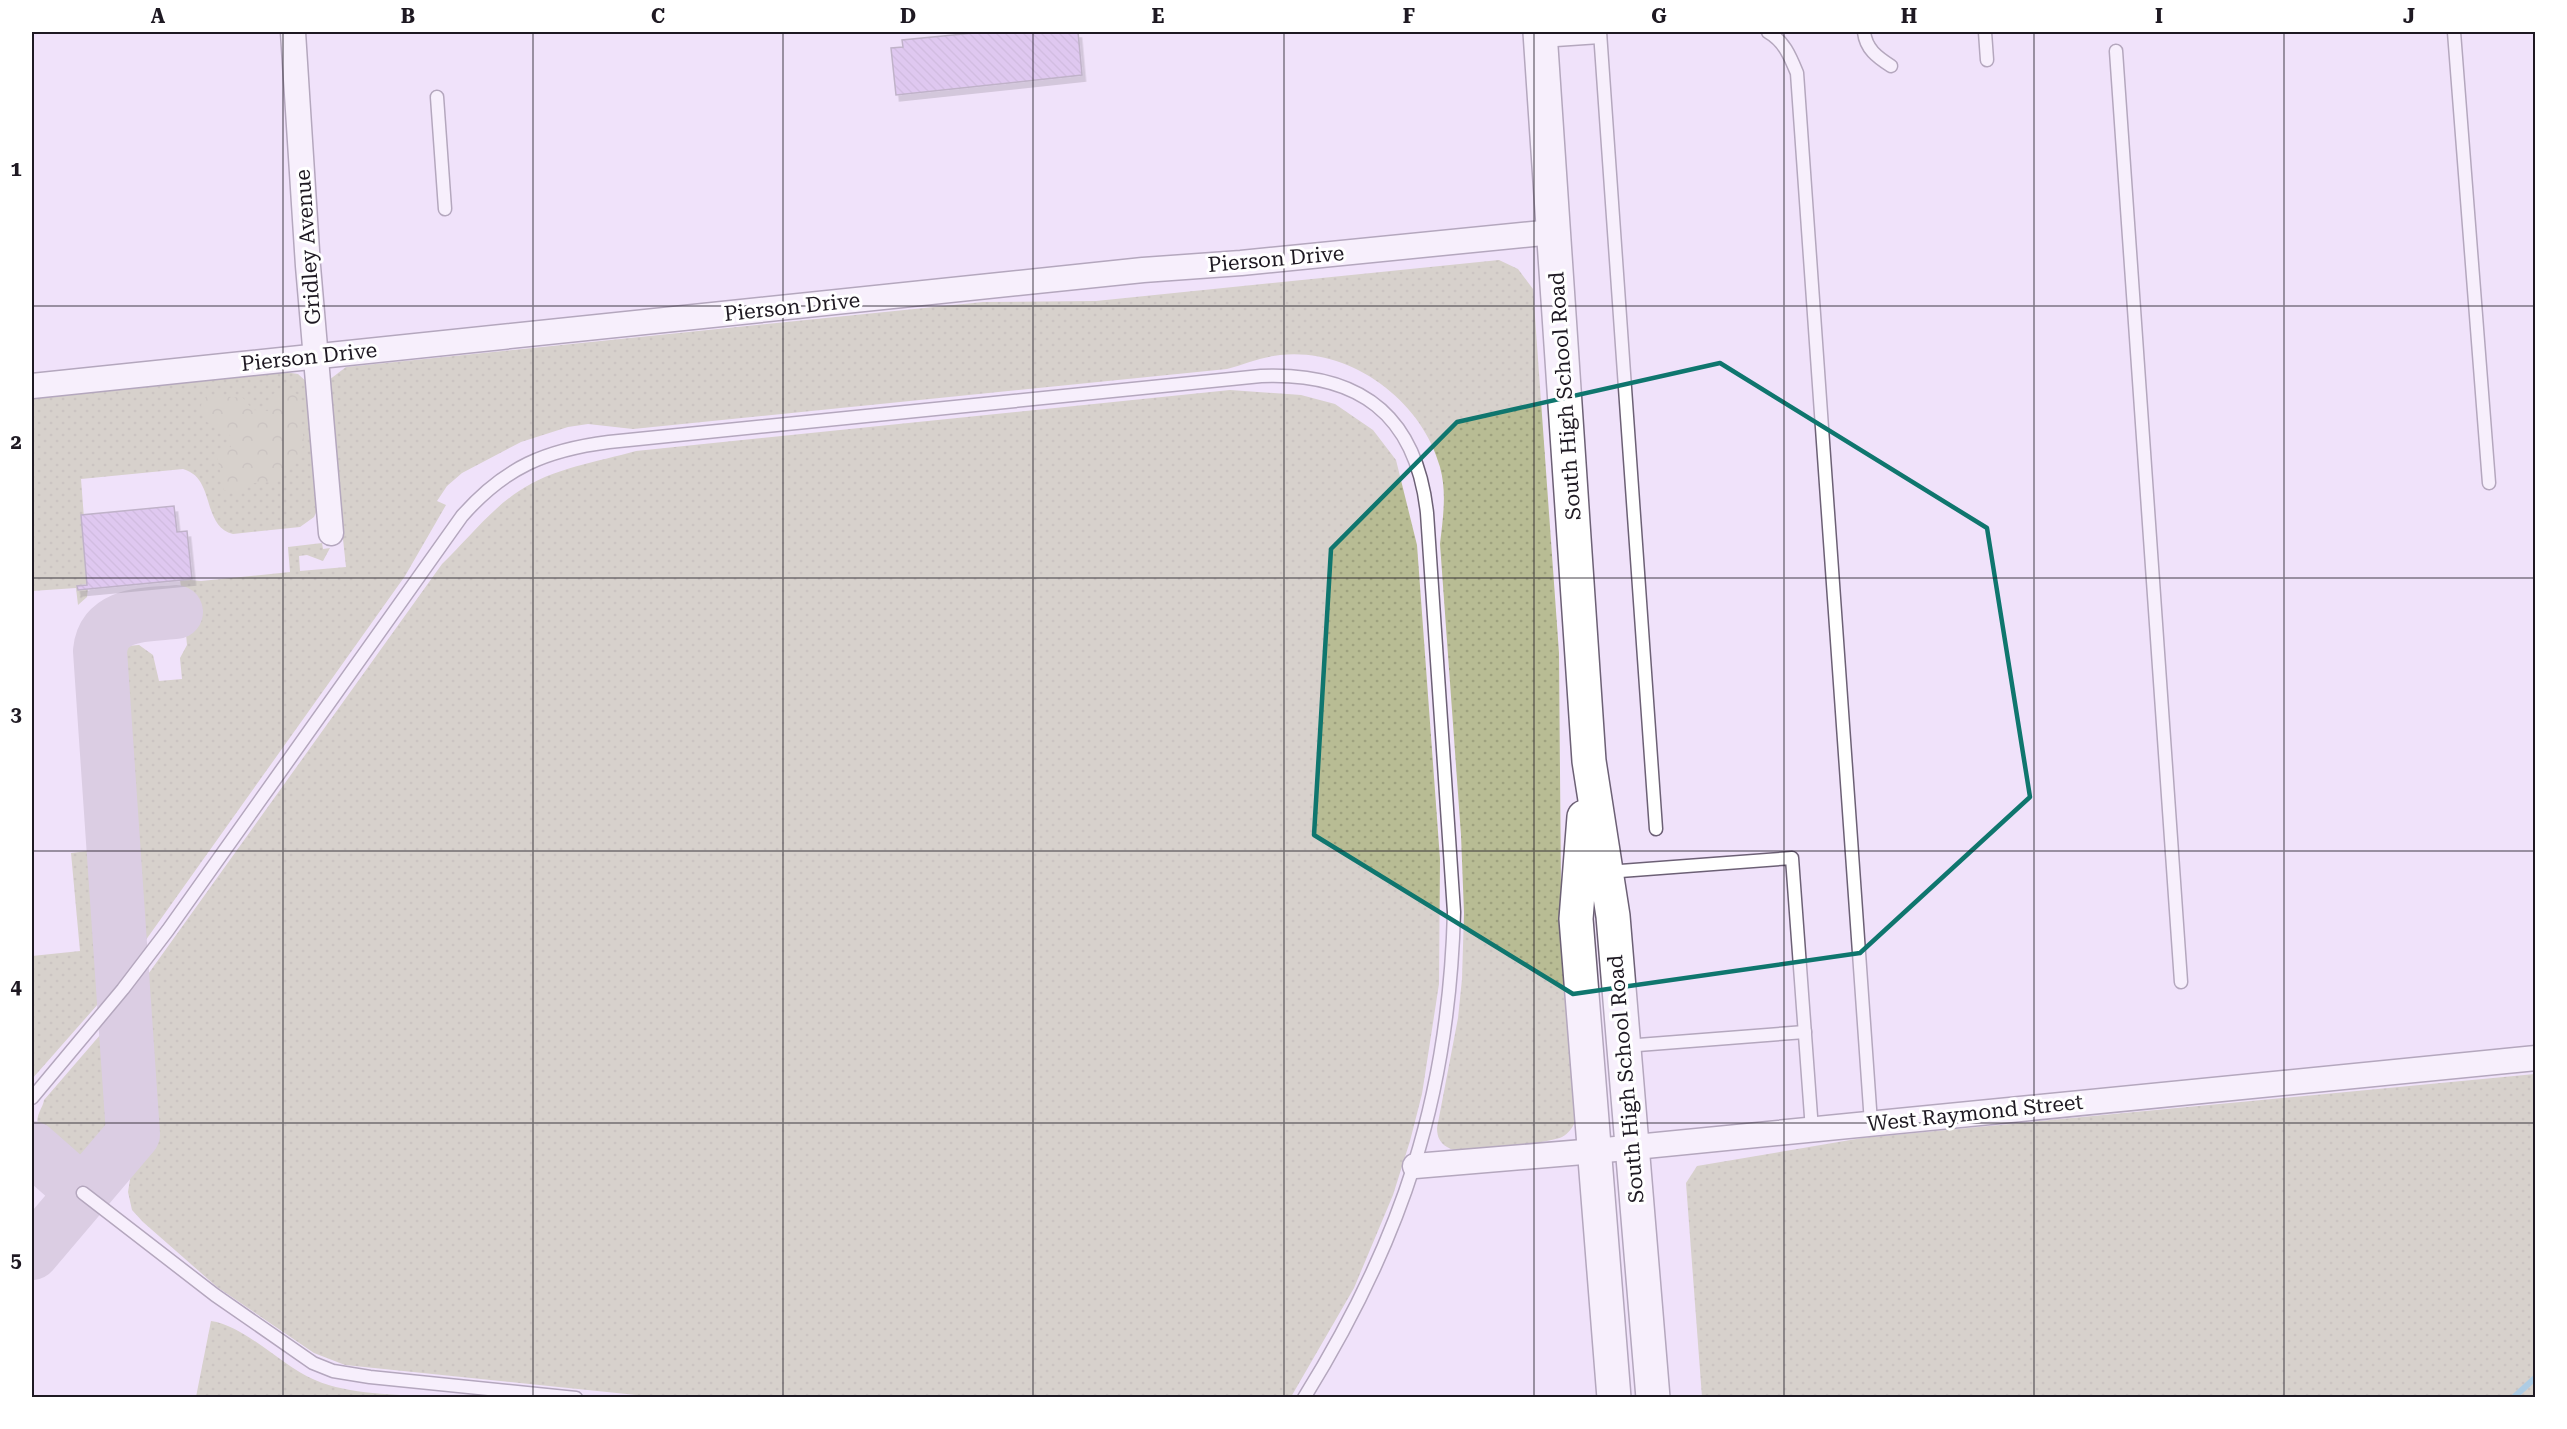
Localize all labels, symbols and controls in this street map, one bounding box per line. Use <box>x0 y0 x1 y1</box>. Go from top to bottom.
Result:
text: A <box>151 4 166 28</box>
text: B <box>401 4 415 28</box>
text: C <box>651 4 665 28</box>
text: D <box>900 4 916 28</box>
text: E <box>1152 4 1165 28</box>
text: F <box>1403 4 1415 28</box>
text: G <box>1651 4 1667 28</box>
text: H <box>1901 4 1917 28</box>
text: I <box>2155 4 2163 28</box>
text: J <box>2403 4 2415 28</box>
text: 1 <box>10 157 22 181</box>
street label: Gridley Avenue <box>291 168 325 326</box>
street label: Pierson Drive <box>1207 241 1345 277</box>
street label: South High School Road <box>1544 270 1586 521</box>
street label: Pierson Drive <box>723 288 861 326</box>
street label: Pierson Drive <box>240 338 378 376</box>
text: 2 <box>10 430 22 454</box>
text: 3 <box>10 702 22 726</box>
street label: South High School Road <box>1603 953 1649 1204</box>
text: 4 <box>10 975 22 999</box>
street label: West Raymond Street <box>1866 1090 2084 1136</box>
text: 5 <box>10 1248 22 1272</box>

